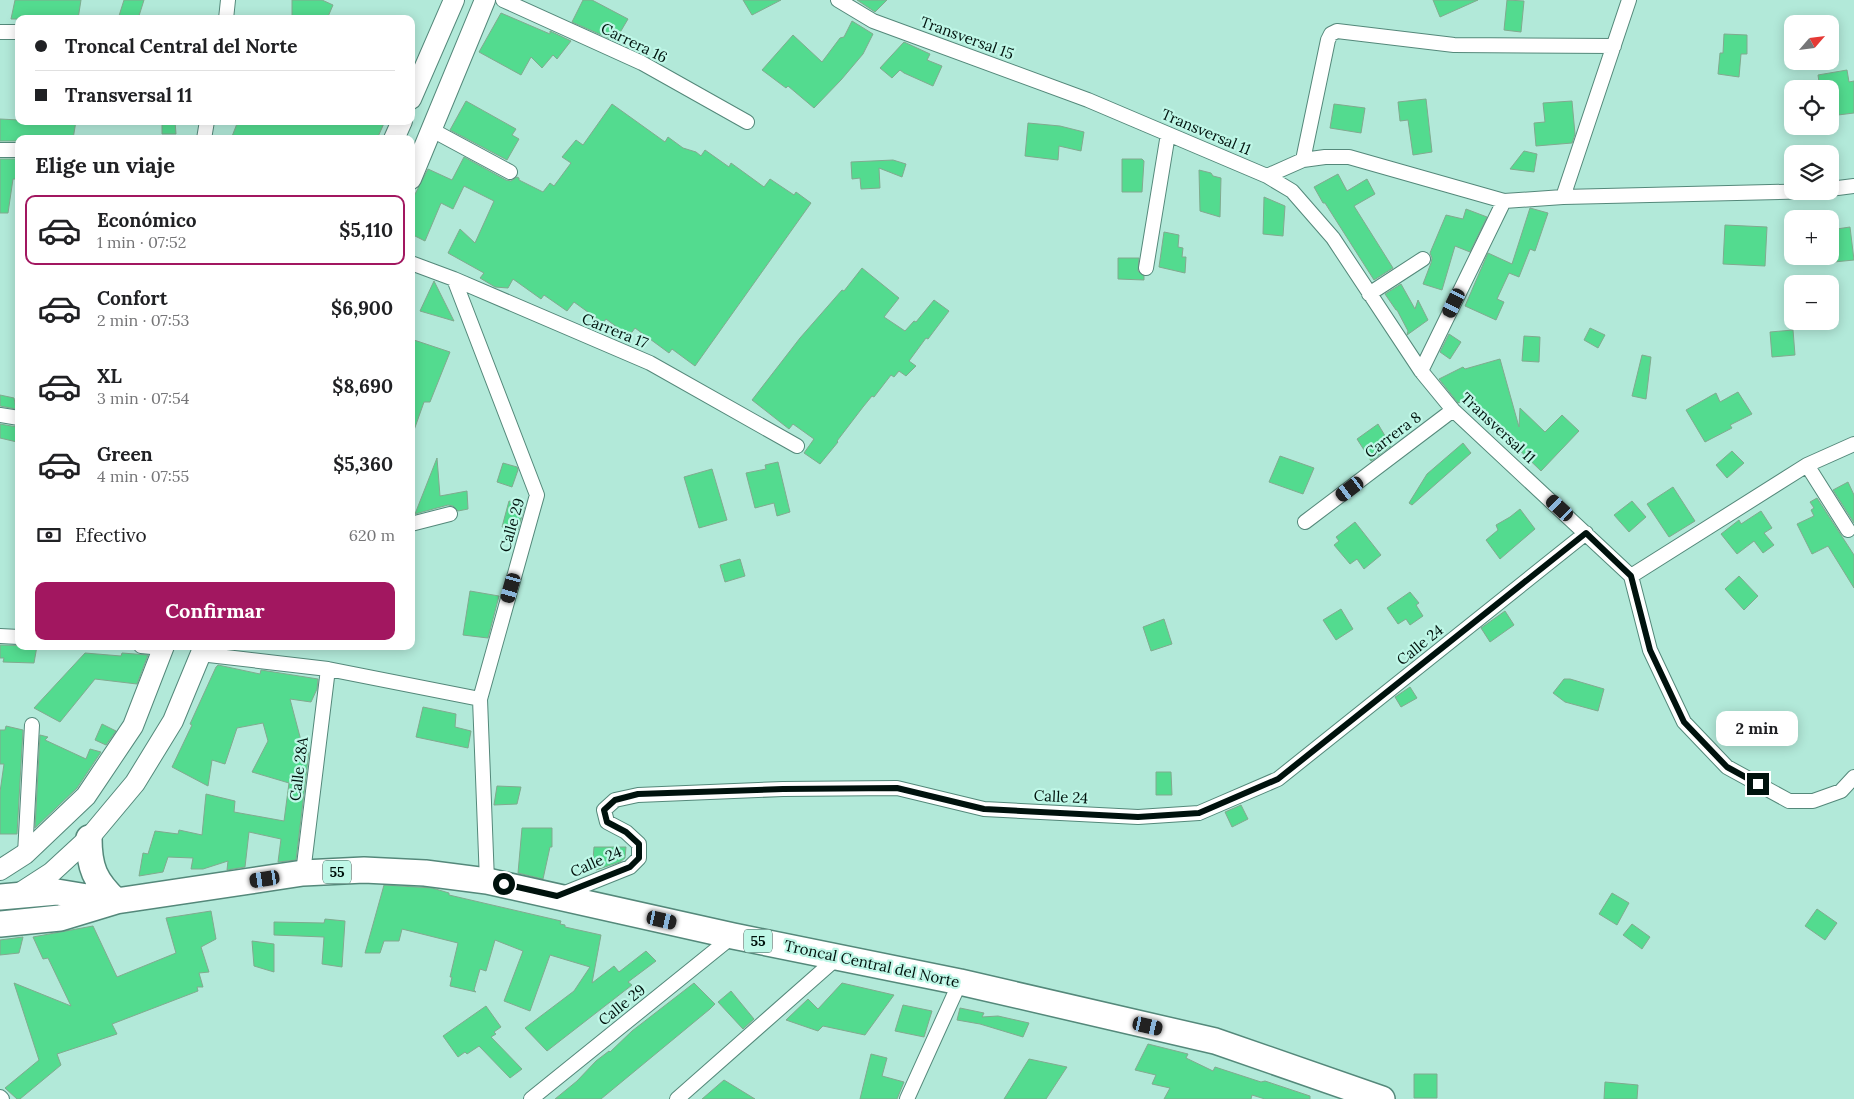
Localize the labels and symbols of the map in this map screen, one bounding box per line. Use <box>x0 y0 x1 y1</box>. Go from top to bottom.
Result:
street label: Transversal 15 <box>918 12 1016 63</box>
north arrow <box>1784 15 1839 70</box>
street label: Carrera 16 <box>598 18 670 67</box>
street label: Transversal 11 <box>1159 104 1254 159</box>
car <box>1440 286 1467 320</box>
street label: Carrera 17 <box>579 309 651 352</box>
street label: Transversal 11 <box>1457 388 1540 467</box>
street label: Carrera 8 <box>1361 407 1425 462</box>
car <box>1333 474 1366 504</box>
car <box>1543 492 1576 524</box>
street label: Calle 29 <box>495 496 528 554</box>
car <box>499 572 522 604</box>
street label: Calle 24 <box>1393 620 1447 669</box>
callout: 2 min <box>1717 712 1799 746</box>
street label: Calle 28A <box>285 735 312 802</box>
route end <box>1747 773 1769 795</box>
street label: Calle 24 <box>1033 786 1089 807</box>
street label: Calle 24 <box>567 842 624 881</box>
road number: 55 <box>323 860 351 884</box>
car <box>249 869 280 889</box>
route start <box>493 873 515 895</box>
car <box>645 909 678 931</box>
road number: 55 <box>744 929 772 952</box>
street label: Troncal Central del Norte <box>783 936 961 991</box>
street label: Calle 29 <box>594 980 649 1029</box>
car <box>1131 1015 1164 1037</box>

